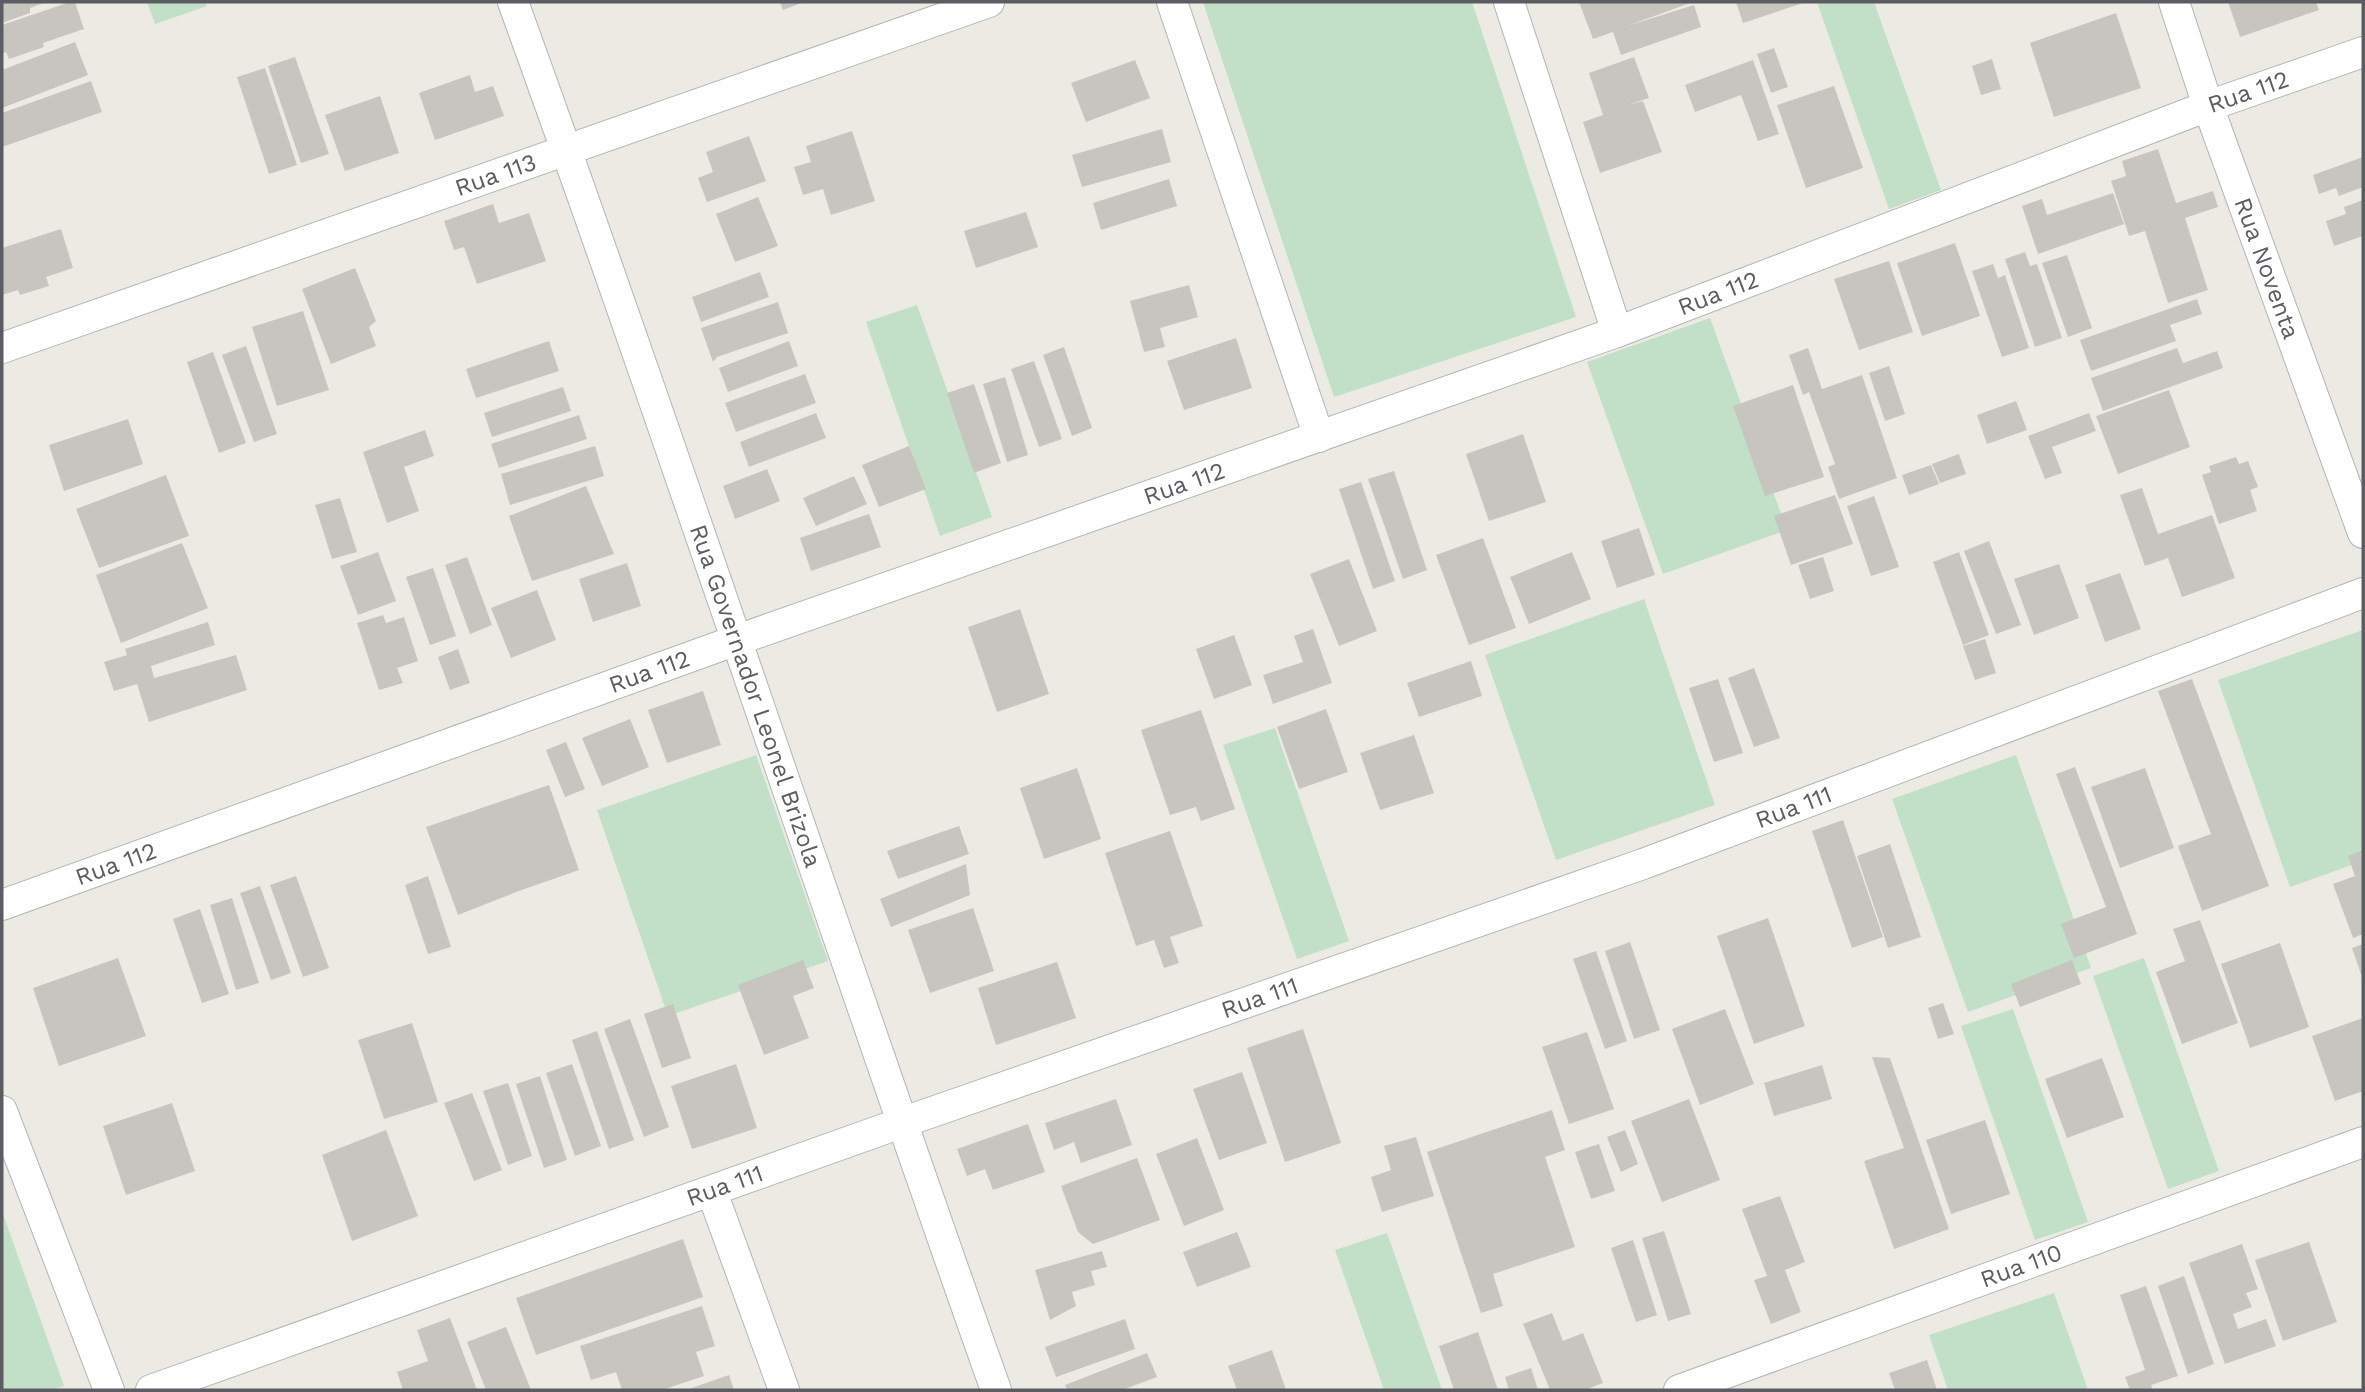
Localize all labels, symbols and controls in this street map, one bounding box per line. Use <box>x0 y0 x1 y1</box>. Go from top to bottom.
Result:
street label: Rua 112 <box>2204 65 2293 119</box>
street label: Rua 113 <box>451 148 540 202</box>
street label: Rua Noventa <box>2228 194 2305 343</box>
street label: Rua 112 <box>1674 265 1762 321</box>
street label: Rua 112 <box>1140 456 1228 511</box>
street label: Rua Governador Leonel Brizola <box>684 521 827 871</box>
street label: Rua 112 <box>605 644 693 699</box>
street label: Rua 111 <box>1752 780 1836 834</box>
street label: Rua 112 <box>72 837 160 891</box>
street label: Rua 111 <box>1218 972 1302 1024</box>
street label: Rua 111 <box>683 1159 767 1212</box>
street label: Rua 110 <box>1976 1238 2066 1294</box>

